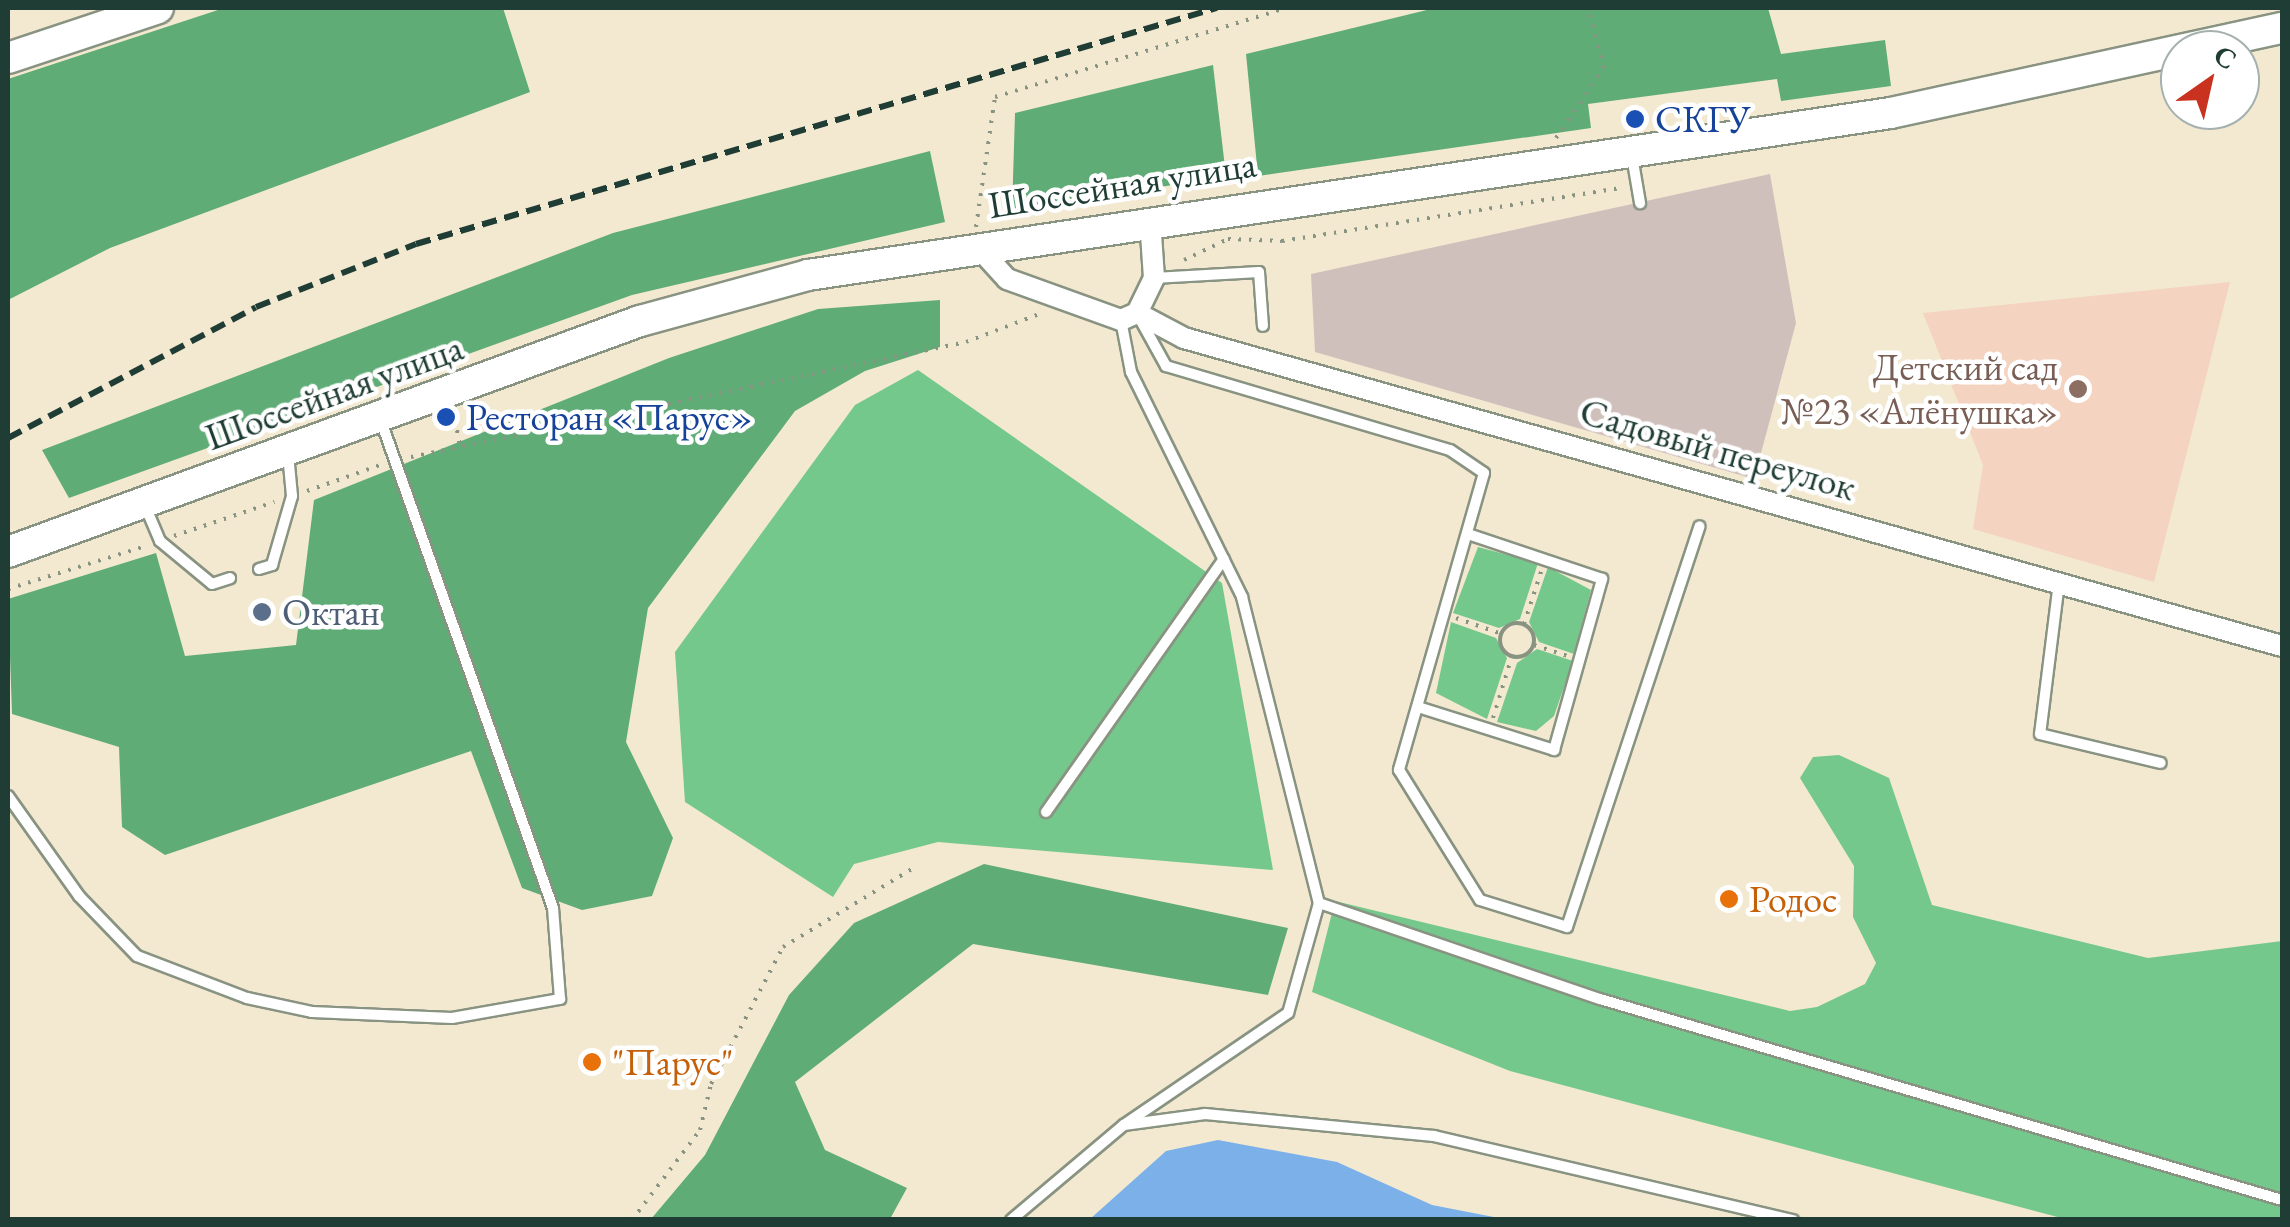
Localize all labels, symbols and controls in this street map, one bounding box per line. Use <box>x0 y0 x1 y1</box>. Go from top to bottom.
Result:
north arrow <box>2160 30 2260 130</box>
text: С <box>2207 36 2244 77</box>
place label: СКГУ <box>1655 96 1751 142</box>
marker: СКГУ <box>1624 108 1646 130</box>
street label: Шоссейная улица <box>985 140 1259 228</box>
street label: Шоссейная улица <box>199 324 469 460</box>
place label: Детский сад №23 «Алёнушка» <box>1781 344 2058 434</box>
marker: Детский сад №23 «Алёнушка» <box>2067 378 2089 400</box>
street label: Садовый переулок <box>1575 388 1861 510</box>
place label: Ресторан «Парус» <box>466 394 753 440</box>
marker: Ресторан «Парус» <box>435 406 457 428</box>
place label: Октан <box>282 589 380 635</box>
marker: Октан <box>251 601 273 623</box>
place label: Родос <box>1749 876 1838 922</box>
marker: Родос <box>1718 888 1740 910</box>
place label: "Парус" <box>612 1039 734 1085</box>
marker: "Парус" <box>581 1051 603 1073</box>

